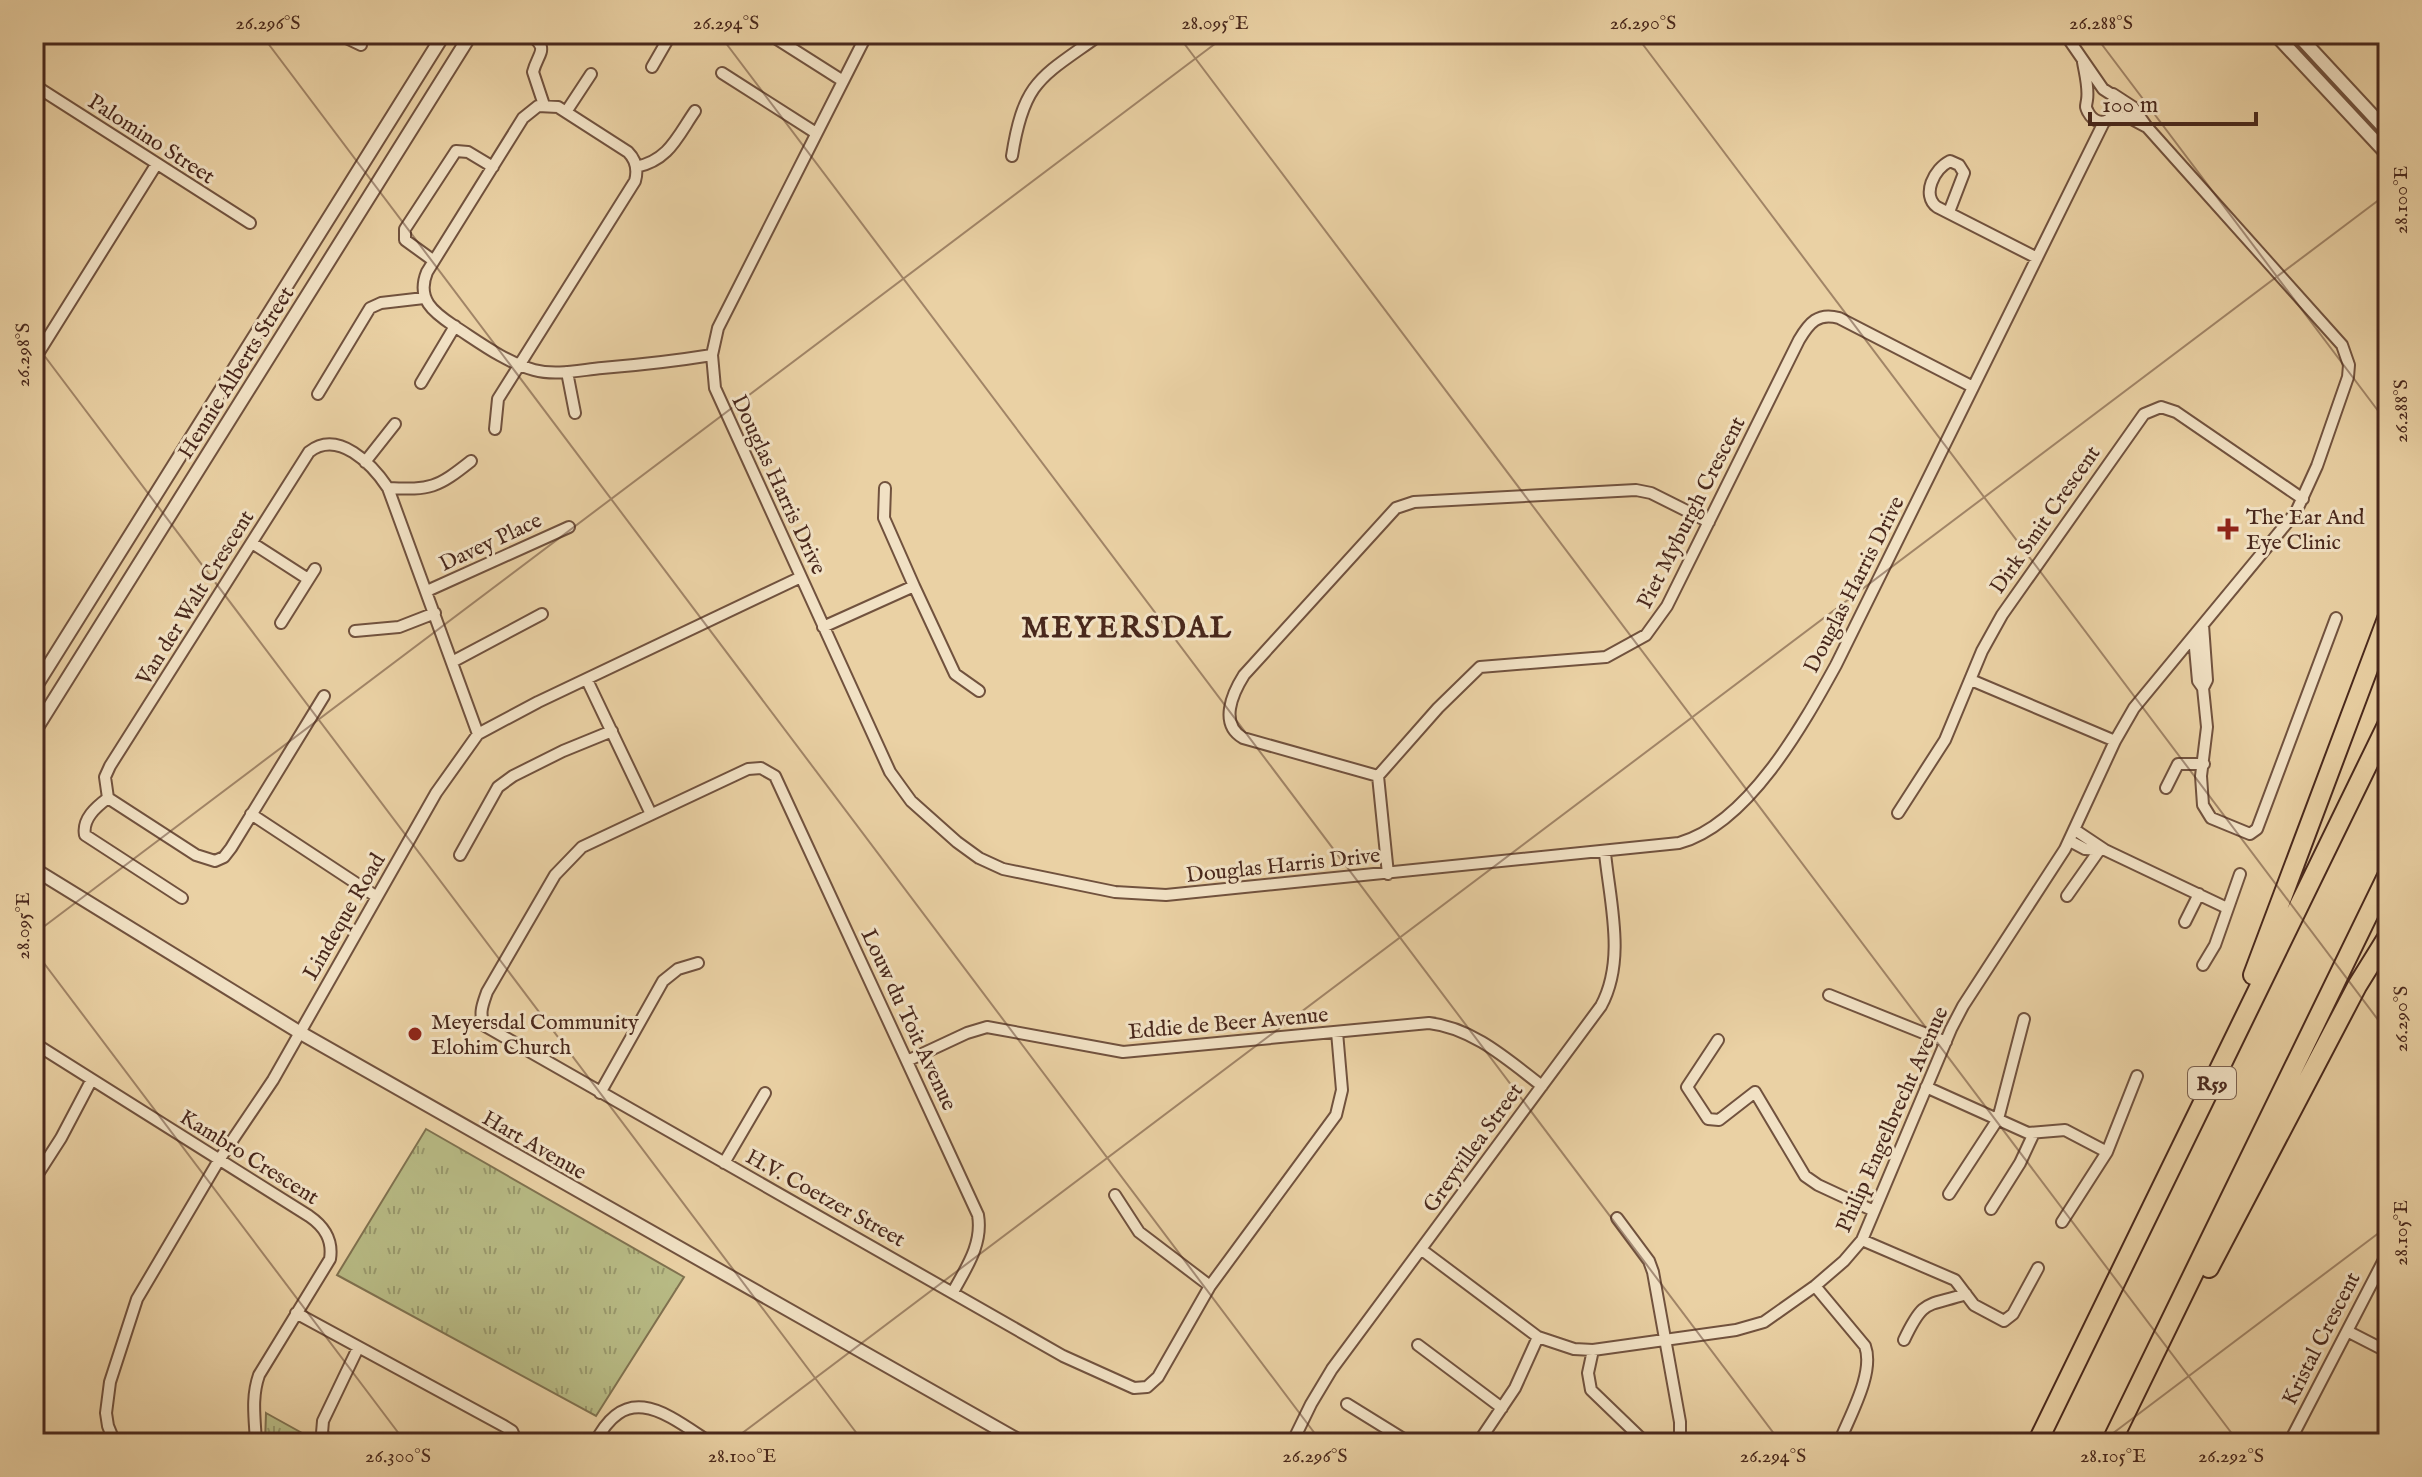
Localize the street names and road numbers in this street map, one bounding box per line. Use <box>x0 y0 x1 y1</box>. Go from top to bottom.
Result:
street label: Palomino Street <box>82 88 220 191</box>
street label: Hennie Alberts Street <box>172 281 301 465</box>
street label: Douglas Harris Drive <box>724 391 832 579</box>
street label: Piet Myburgh Crescent <box>1631 412 1753 614</box>
street label: Dirk Smit Crescent <box>1984 440 2108 600</box>
street label: Douglas Harris Drive <box>1798 492 1912 678</box>
street label: Van der Walt Crescent <box>130 505 261 692</box>
street label: Davey Place <box>435 507 547 579</box>
street label: Douglas Harris Drive <box>1185 842 1382 890</box>
street label: Lindeque Road <box>297 848 392 985</box>
street label: Louw du Toit Avenue <box>854 924 963 1115</box>
street label: Eddie de Beer Avenue <box>1127 1001 1329 1047</box>
street label: Philip Engelbrecht Avenue <box>1830 1002 1955 1237</box>
road number: R59 <box>2188 1067 2236 1099</box>
street label: Greyvillea Street <box>1417 1078 1530 1218</box>
street label: Kambro Crescent <box>174 1104 324 1212</box>
street label: Hart Avenue <box>477 1105 591 1187</box>
street label: H.V. Coetzer Street <box>740 1143 910 1254</box>
street label: Kristal Crescent <box>2276 1267 2368 1410</box>

